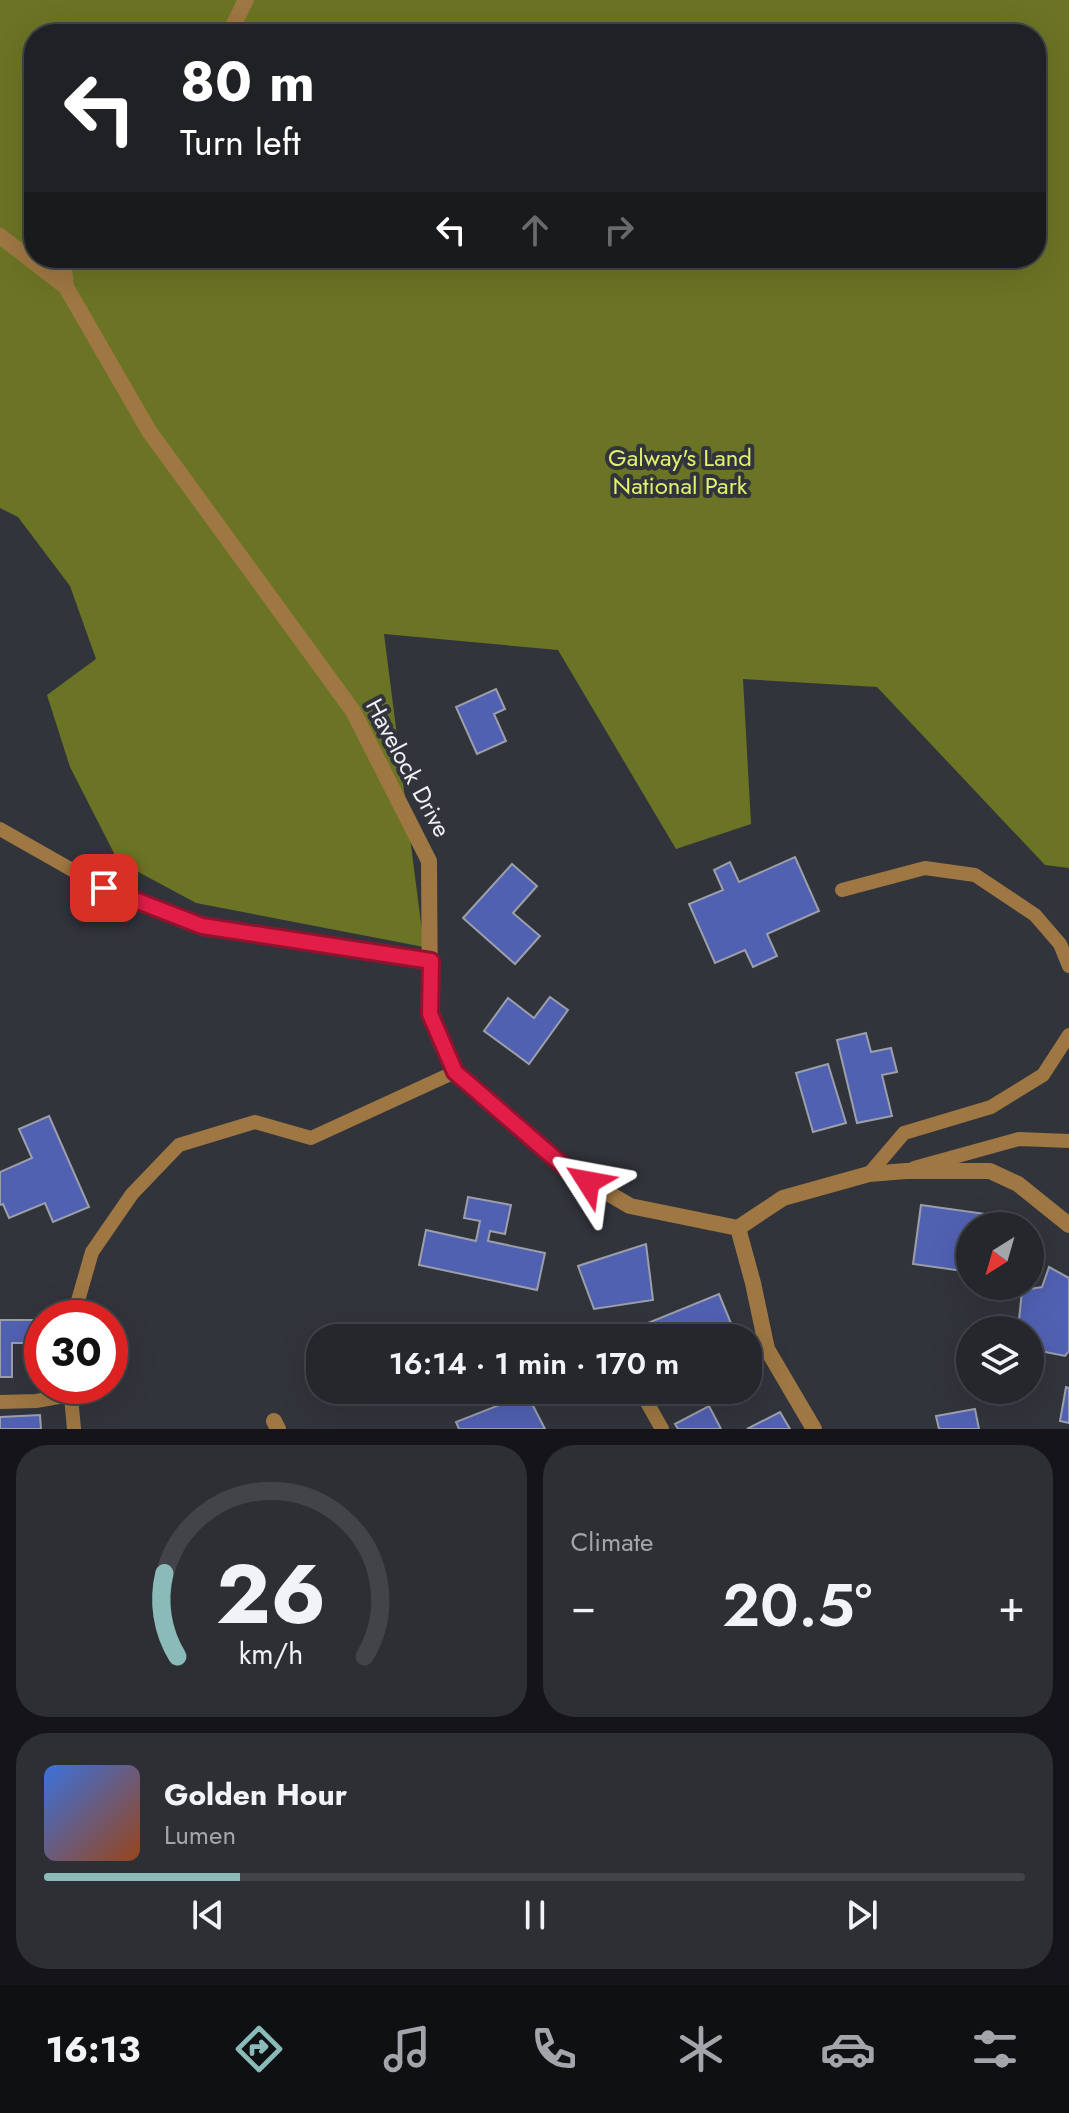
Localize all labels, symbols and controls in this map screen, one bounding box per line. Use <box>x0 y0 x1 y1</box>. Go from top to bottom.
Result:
text: 80 m <box>180 41 315 122</box>
icon: left <box>48 56 152 160</box>
text: Turn left <box>180 116 301 168</box>
icon: left <box>429 208 473 252</box>
icon: ahead <box>513 208 557 252</box>
icon: right <box>597 208 641 252</box>
park label: Galway's Land National Park <box>608 440 752 503</box>
street label: Havelock Drive <box>357 692 460 843</box>
pin <box>70 854 138 922</box>
icon: arrive <box>82 866 126 910</box>
position arrow <box>546 1140 630 1224</box>
north arrow <box>956 1212 1044 1300</box>
map controls <box>956 1212 1044 1404</box>
speed limit sign: 30 <box>24 1300 128 1404</box>
button: layers <box>956 1316 1044 1404</box>
text: 16:14 · 1 min · 170 m <box>389 1342 679 1385</box>
text: Climate <box>571 1523 653 1561</box>
text: 26 <box>216 1534 326 1654</box>
text: 20.5° <box>722 1562 872 1649</box>
text: − <box>571 1574 596 1638</box>
text: + <box>998 1574 1025 1638</box>
text: km/h <box>239 1633 304 1675</box>
text: Golden Hour <box>164 1773 347 1816</box>
text: Lumen <box>164 1816 236 1854</box>
icon: previous <box>186 1893 230 1937</box>
icon: pause <box>513 1893 557 1937</box>
icon: next <box>840 1893 884 1937</box>
icon: directions <box>231 2021 287 2077</box>
icon: music <box>379 2021 435 2077</box>
icon: phone <box>526 2021 582 2077</box>
icon: climate <box>673 2021 729 2077</box>
icon: car <box>820 2021 876 2077</box>
icon: filters <box>967 2021 1023 2077</box>
text: 16:13 <box>46 2023 140 2075</box>

